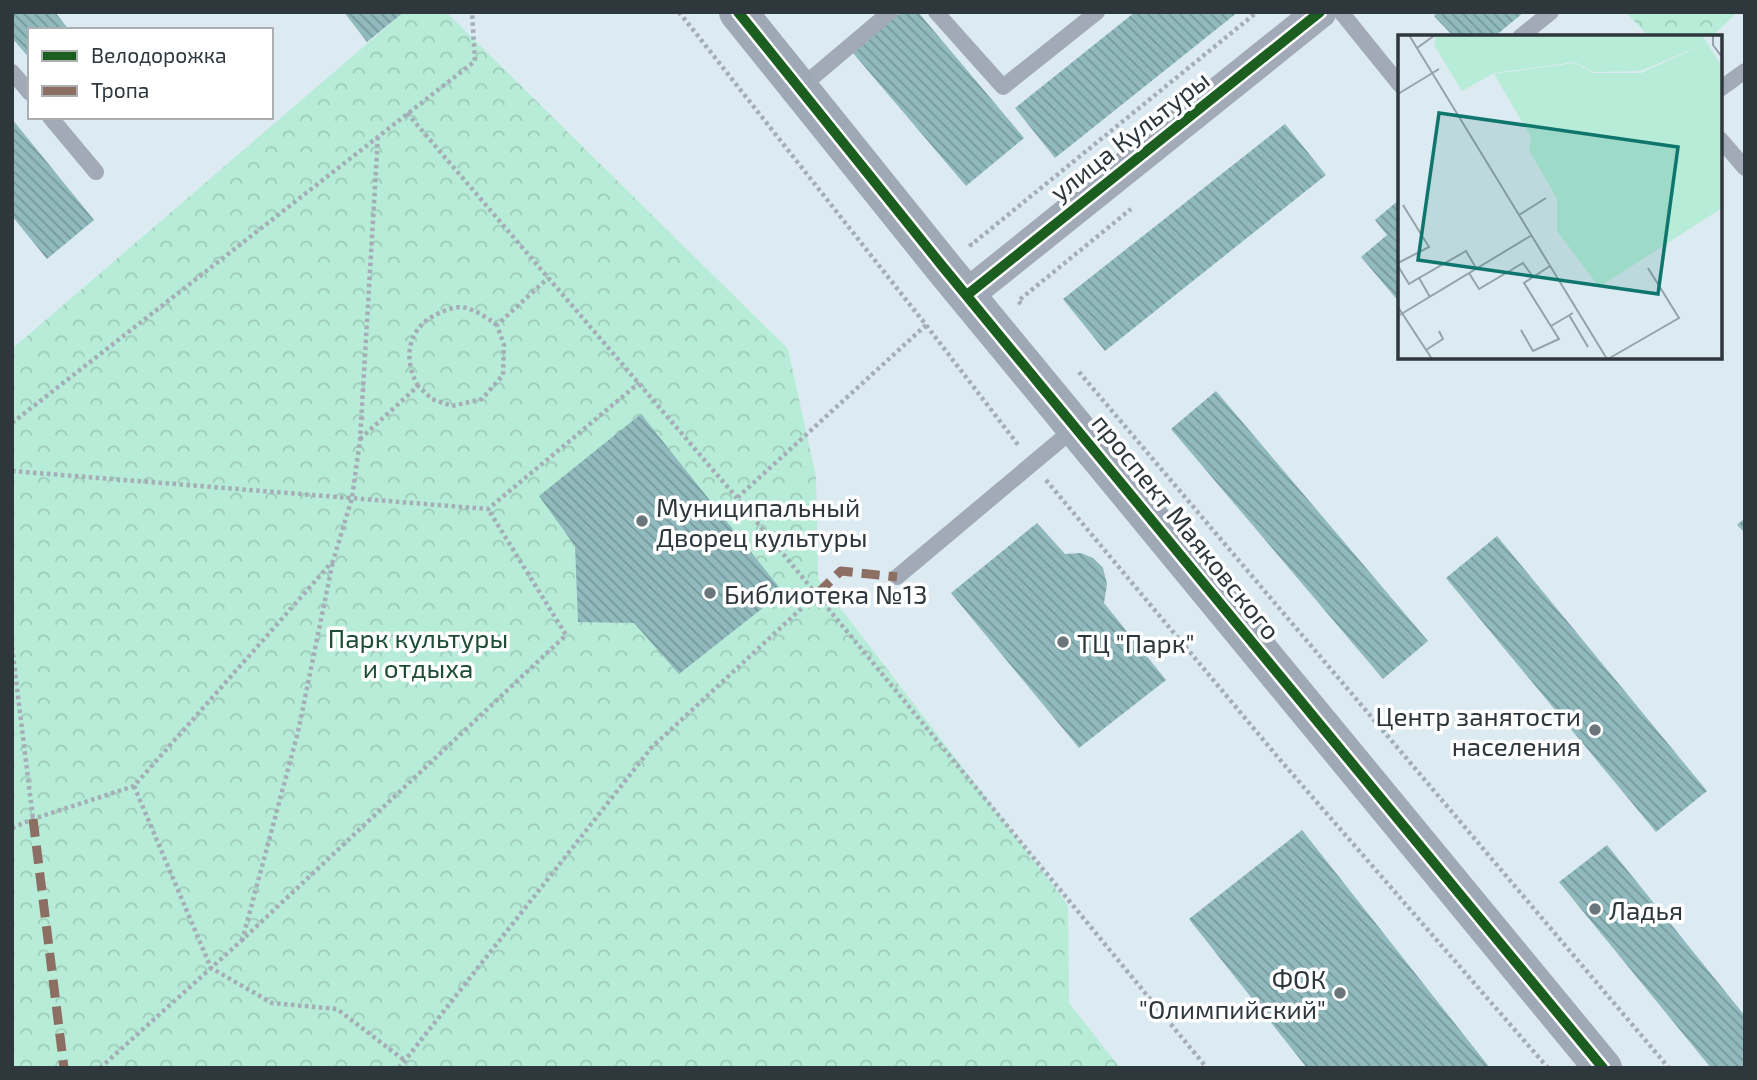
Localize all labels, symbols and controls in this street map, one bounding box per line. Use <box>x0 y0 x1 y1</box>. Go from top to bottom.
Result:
legend <box>28 28 273 119</box>
inset map <box>1398 35 1722 359</box>
text: Велодорожка <box>91 42 227 67</box>
street label: улица Культуры <box>1043 63 1215 208</box>
text: Тропа <box>91 77 149 102</box>
street label: проспект Маяковского <box>1086 407 1288 645</box>
place label: Муниципальный Дворец культуры <box>656 491 867 553</box>
marker: Муниципальный Дворец культуры <box>634 513 650 529</box>
place label: Библиотека №13 <box>724 578 928 609</box>
marker: Библиотека №13 <box>702 585 718 601</box>
park label: Парк культуры и отдыха <box>328 622 508 683</box>
place label: ТЦ "Парк" <box>1077 627 1195 658</box>
marker: ТЦ "Парк" <box>1055 634 1071 650</box>
place label: Центр занятости населения <box>1375 700 1581 761</box>
marker: Центр занятости населения <box>1587 722 1603 738</box>
place label: Ладья <box>1609 894 1683 925</box>
marker: Ладья <box>1587 901 1603 917</box>
place label: ФОК "Олимпийский" <box>1139 963 1326 1024</box>
marker: ФОК "Олимпийский" <box>1332 985 1348 1001</box>

